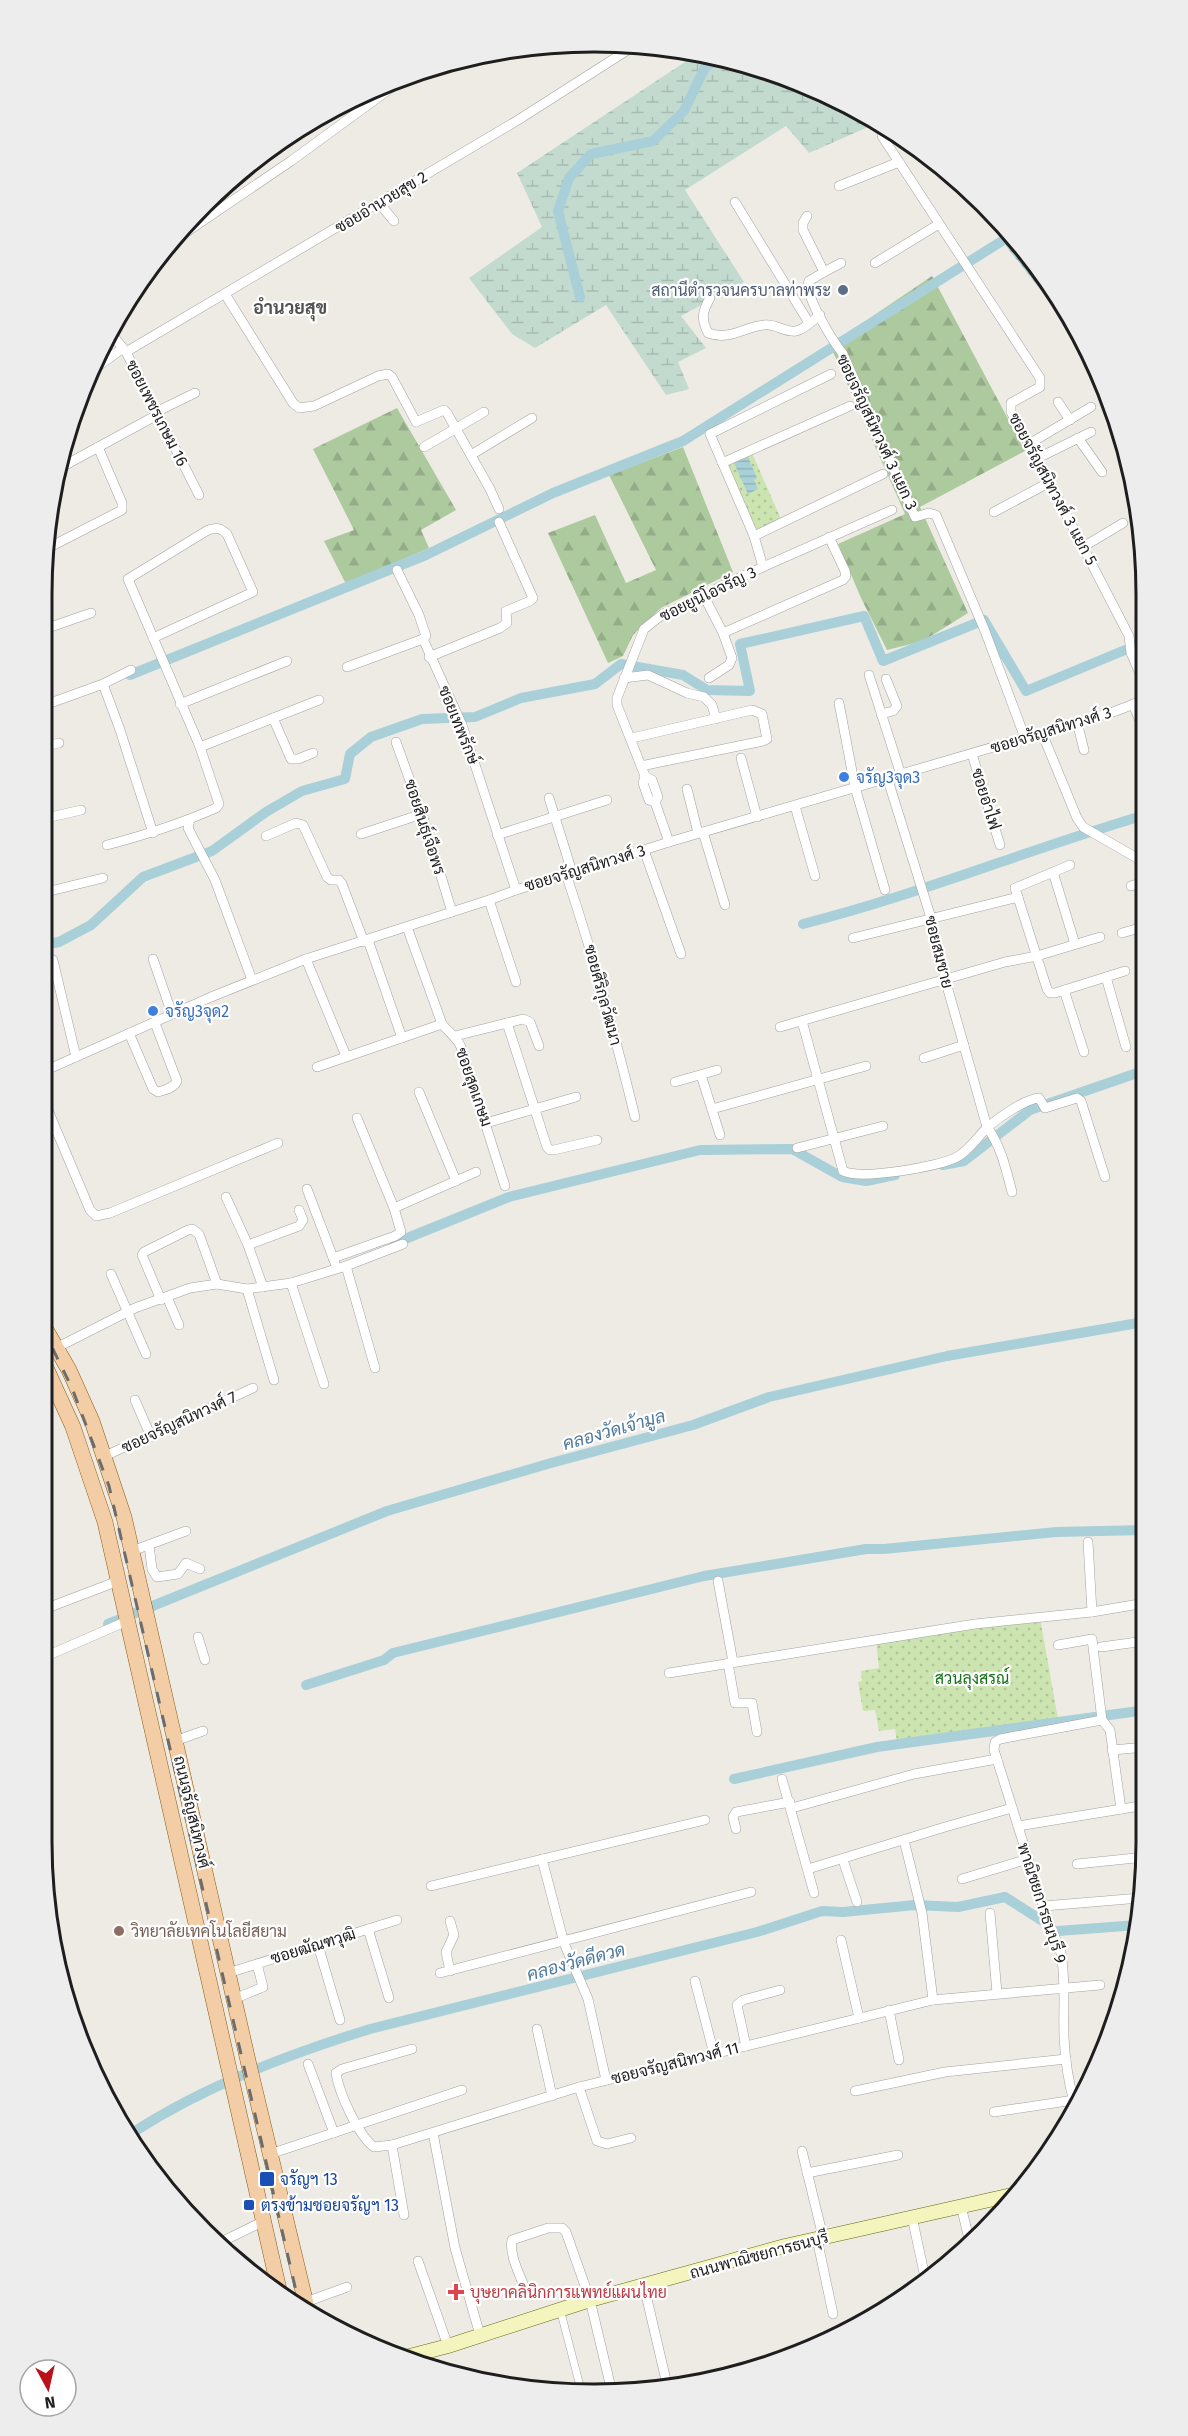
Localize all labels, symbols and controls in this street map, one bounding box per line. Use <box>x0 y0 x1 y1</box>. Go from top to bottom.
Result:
street label: ซอยอำนวยสุข 2 <box>332 167 432 239</box>
place label: สถานีตำรวจนครบาลท่าพระ <box>651 279 831 300</box>
marker: สถานีตำรวจนครบาลท่าพระ <box>836 283 850 297</box>
district label: อำนวยสุข <box>253 296 327 322</box>
street label: ซอยจรัญสนิทวงศ์ 3 แยก 3 <box>833 350 924 513</box>
street label: ซอยเพชรเกษม 16 <box>122 357 192 469</box>
street label: ซอยจรัญสนิทวงศ์ 3 แยก 5 <box>1005 408 1104 568</box>
street label: ซอยยูนิโอจรัญ 3 <box>656 561 760 627</box>
street label: ซอยเทพรักษ์ <box>435 682 486 767</box>
street label: ซอยจรัญสนิทวงศ์ 3 <box>987 700 1114 757</box>
street label: ซอยอำไฟ <box>968 765 1006 832</box>
place label: จรัญ3จุด3 <box>856 767 920 789</box>
marker: จรัญ3จุด3 <box>837 770 851 784</box>
street label: ซอยสินธุ์เจือพร <box>399 776 452 878</box>
street label: ซอยจรัญสนิทวงศ์ 3 <box>521 838 648 895</box>
street label: ซอยสมชาย <box>921 914 957 990</box>
street label: ซอยศิริกุลวัฒนา <box>578 942 627 1048</box>
place label: จรัญ3จุด2 <box>165 1001 229 1023</box>
marker: จรัญ3จุด2 <box>146 1004 160 1018</box>
street label: ซอยสุดเกษม <box>450 1045 496 1130</box>
street label: ซอยจรัญสนิทวงศ์ 7 <box>117 1384 240 1457</box>
water label: คลองวัดเจ้ามูล <box>560 1404 668 1457</box>
park label: สวนลุงสรณ์ <box>935 1666 1009 1690</box>
street label: ถนนจรัญสนิทวงศ์ <box>170 1753 217 1870</box>
street label: พาณิชยการธนบุรี 9 <box>1012 1840 1072 1966</box>
place label: วิทยาลัยเทคโนโลยีสยาม <box>130 1920 287 1941</box>
street label: ซอยฒัณฑวุฒิ <box>268 1923 358 1970</box>
marker: วิทยาลัยเทคโนโลยีสยาม <box>112 1924 126 1938</box>
water label: คลองวัดดีดวด <box>524 1936 628 1986</box>
street label: ซอยจรัญสนิทวงศ์ 11 <box>608 2035 741 2088</box>
place label: จรัญฯ 13 <box>280 2169 338 2189</box>
marker: จรัญฯ 13 <box>258 2170 276 2188</box>
place label: ตรงข้ามซอยจรัญฯ 13 <box>261 2195 399 2215</box>
marker: ตรงข้ามซอยจรัญฯ 13 <box>242 2198 256 2212</box>
street label: ถนนพาณิชยการธนบุรี <box>687 2225 831 2285</box>
place label: บุษยาคลินิกการแพทย์แผนไทย <box>470 2280 667 2304</box>
marker: บุษยาคลินิกการแพทย์แผนไทย <box>447 2283 465 2301</box>
north arrow <box>18 2358 78 2418</box>
text: N <box>43 2392 57 2413</box>

